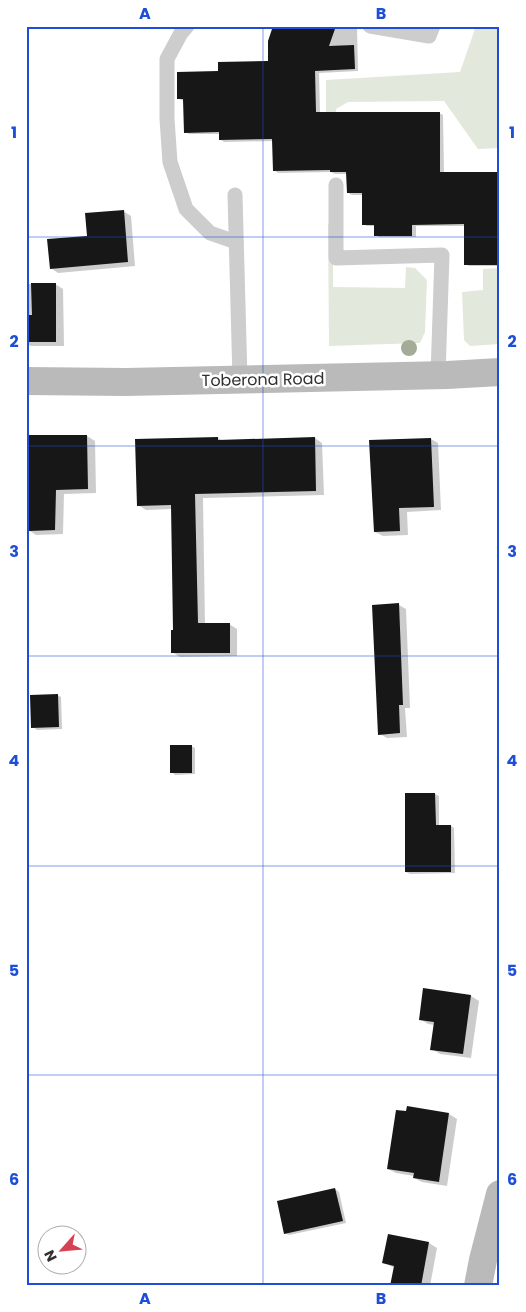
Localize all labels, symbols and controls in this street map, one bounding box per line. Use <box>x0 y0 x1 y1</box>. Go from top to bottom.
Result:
text: A <box>139 2 151 25</box>
text: B <box>376 2 386 25</box>
text: 1 <box>11 121 17 144</box>
text: 1 <box>509 121 515 144</box>
text: 2 <box>9 330 19 353</box>
text: 2 <box>507 330 517 353</box>
street label: Toberona Road <box>201 367 325 392</box>
text: 3 <box>9 540 19 563</box>
text: 3 <box>507 540 517 563</box>
text: 4 <box>9 749 20 772</box>
text: 4 <box>507 749 518 772</box>
text: 5 <box>9 959 19 982</box>
text: 5 <box>507 959 517 982</box>
text: 6 <box>9 1168 19 1191</box>
text: 6 <box>507 1168 517 1191</box>
north arrow <box>38 1224 88 1274</box>
text: N <box>39 1247 62 1265</box>
text: A <box>139 1287 151 1310</box>
text: B <box>376 1287 386 1310</box>

